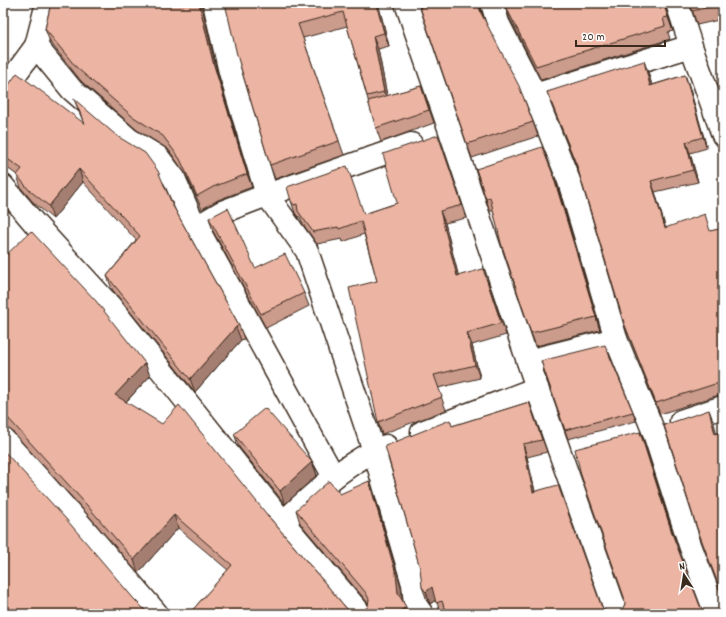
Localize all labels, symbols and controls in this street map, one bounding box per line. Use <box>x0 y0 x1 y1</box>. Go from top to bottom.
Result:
scale bar <box>576 22 665 48</box>
text: 20 m <box>582 29 605 46</box>
north arrow <box>664 555 704 595</box>
text: N <box>678 559 687 576</box>

